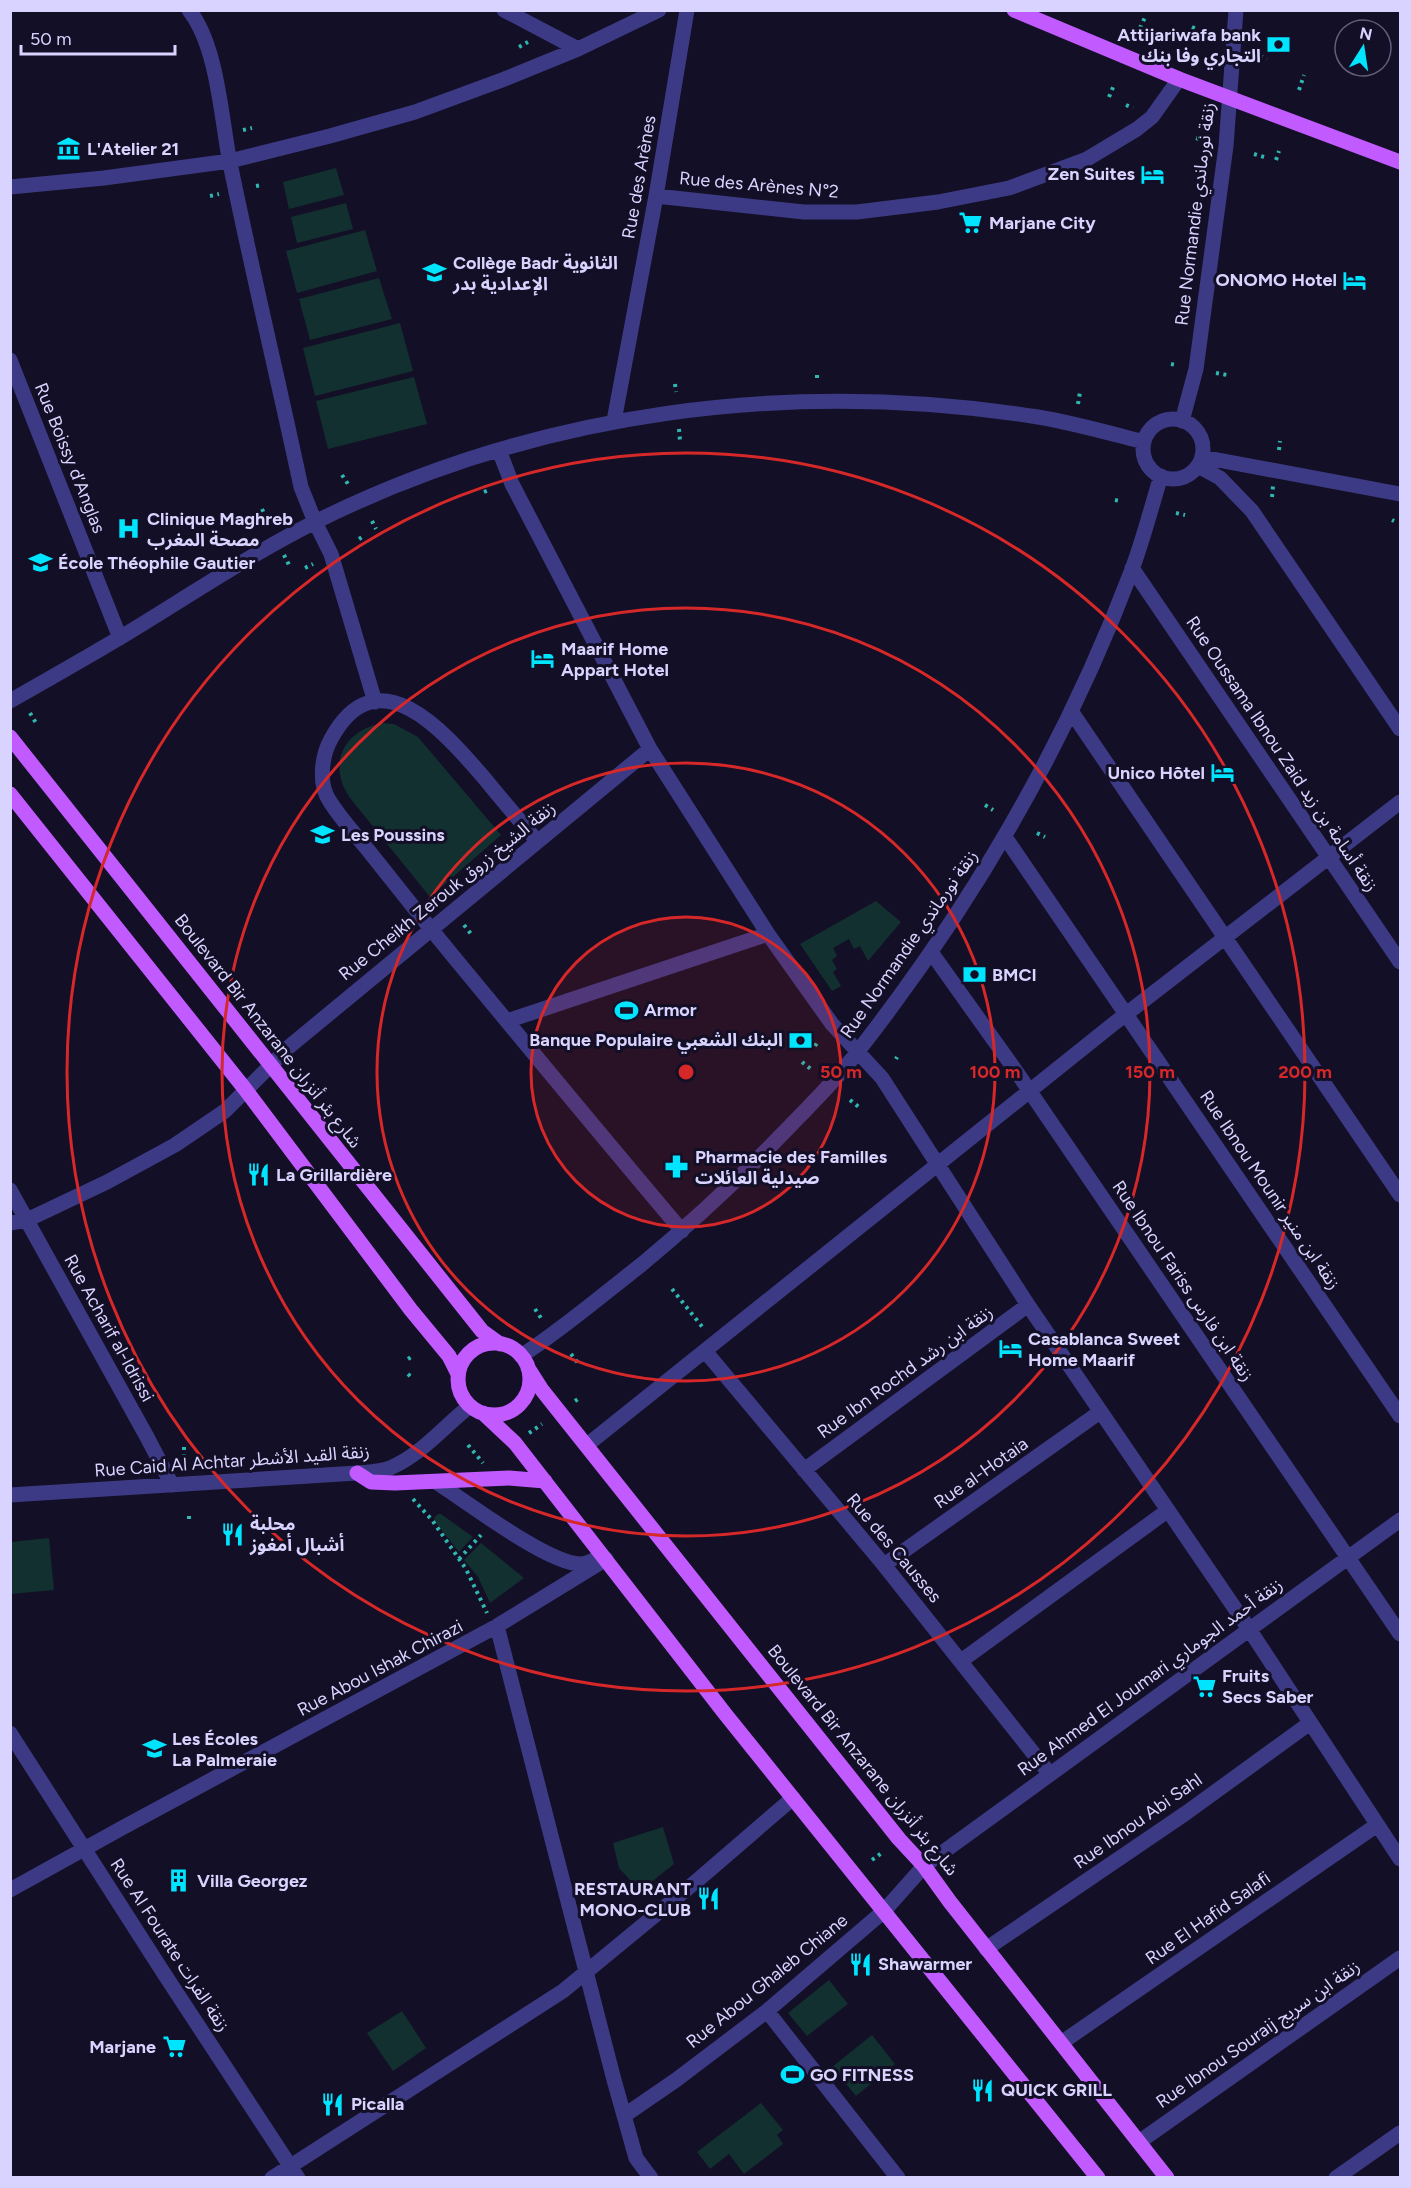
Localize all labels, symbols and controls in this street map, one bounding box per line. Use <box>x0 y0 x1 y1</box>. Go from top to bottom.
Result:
scale bar <box>21 18 176 56</box>
north arrow <box>1333 18 1393 78</box>
text: N <box>1358 23 1374 44</box>
place label: Attijariwafa bank التجاري وفا بنك <box>1117 24 1261 70</box>
text: 50 m <box>30 28 72 50</box>
bank icon: Attijariwafa bank التجاري وفا بنك <box>1266 32 1292 58</box>
street label: Rue Normandie زنقة نورماندي <box>1170 101 1222 327</box>
street label: Rue des Arènes <box>617 113 661 241</box>
museum icon: L'Atelier 21 <box>56 136 82 162</box>
place label: L'Atelier 21 <box>87 138 179 160</box>
hotel icon: Zen Suites <box>1140 161 1166 187</box>
place label: Zen Suites <box>1048 163 1136 185</box>
street label: Rue des Arènes N°2 <box>678 167 840 203</box>
supermarket icon: Marjane City <box>958 210 984 236</box>
place label: Marjane City <box>989 212 1096 234</box>
place label: Collège Badr الثانوية الإعدادية بدر <box>452 252 618 296</box>
school or university icon: Collège Badr الثانوية الإعدادية بدر <box>422 260 448 286</box>
hotel icon: ONOMO Hotel <box>1342 267 1368 293</box>
place label: ONOMO Hotel <box>1215 269 1337 291</box>
street label: Rue Boissy d’Anglas <box>30 380 110 536</box>
place label: Clinique Maghreb مصحة المغرب <box>147 508 293 551</box>
hospital icon: Clinique Maghreb مصحة المغرب <box>116 516 142 542</box>
school or university icon: École Théophile Gautier <box>27 550 53 576</box>
place label: École Théophile Gautier <box>58 552 255 574</box>
street label: Rue Oussama Ibnou Zaid زنقة أسامة بن زيد <box>1181 612 1383 896</box>
place label: Maarif Home Appart Hotel <box>561 638 669 681</box>
hotel icon: Maarif Home Appart Hotel <box>530 646 556 672</box>
hotel icon: Unico Hôtel <box>1210 760 1236 786</box>
place label: Unico Hôtel <box>1107 762 1205 784</box>
street label: Rue Cheikh Zerouk زنقة الشيخ زروق <box>334 797 561 987</box>
school or university icon: Les Poussins <box>310 822 336 848</box>
place label: Les Poussins <box>341 824 445 846</box>
street label: Rue Normandie زنقة نورماندي <box>836 846 984 1044</box>
street label: Boulevard Bir Anzarane شارع بئر أنزران <box>167 909 366 1154</box>
bank icon: BMCI <box>961 962 987 988</box>
place label: BMCI <box>992 964 1037 986</box>
sports icon: Armor <box>613 997 639 1023</box>
place label: Armor <box>644 999 697 1021</box>
bank icon: Banque Populaire البنك الشعبي <box>788 1027 814 1053</box>
place label: Banque Populaire البنك الشعبي <box>529 1029 783 1054</box>
text: 50 m <box>820 1061 862 1083</box>
text: 100 m <box>970 1061 1020 1083</box>
text: 150 m <box>1125 1061 1175 1083</box>
text: 200 m <box>1278 1061 1332 1083</box>
centre of rings <box>676 1062 696 1082</box>
street label: Rue Ibnou Mounir زنقة ابن منير <box>1195 1086 1345 1294</box>
place label: Pharmacie des Familles صيدلية العائلات <box>695 1146 888 1189</box>
pharmacy icon: Pharmacie des Familles صيدلية العائلات <box>664 1154 690 1180</box>
restaurant icon: La Grillardière <box>245 1162 271 1188</box>
place label: La Grillardière <box>276 1164 392 1186</box>
street label: Rue Ibnou Fariss زنقة ابن فارس <box>1108 1177 1258 1385</box>
street label: Rue Acharif al-Idrissi <box>59 1250 159 1406</box>
street label: Rue Ibn Rochd زنقة ابن رشد <box>813 1301 997 1443</box>
place label: Casablanca Sweet Home Maarif <box>1028 1328 1180 1371</box>
hotel icon: Casablanca Sweet Home Maarif <box>997 1336 1023 1362</box>
street label: Rue al-Hotaia <box>930 1433 1032 1513</box>
street label: Rue Caid Al Achtar زنقة القيد الأشطر <box>93 1440 371 1482</box>
street label: Rue des Causses <box>842 1489 946 1607</box>
place label: محلبة أشبال أمغوز <box>249 1513 344 1556</box>
restaurant icon: محلبة أشبال أمغوز <box>219 1521 245 1547</box>
street label: Rue Ahmed El Joumari زنقة أحمد الجوماري <box>1013 1573 1288 1782</box>
street label: Rue Abou Ishak Chirazi <box>293 1615 467 1721</box>
street label: Boulevard Bir Anzarane شارع بئر أنزران <box>761 1640 963 1882</box>
place label: Fruits Secs Saber <box>1222 1665 1314 1708</box>
supermarket icon: Fruits Secs Saber <box>1191 1673 1217 1699</box>
place label: Les Écoles La Palmeraie <box>172 1728 277 1771</box>
school or university icon: Les Écoles La Palmeraie <box>141 1736 167 1762</box>
street label: Rue Ibnou Abi Sahl <box>1070 1769 1206 1873</box>
street label: Rue Al Fourate زنقة الفرات <box>106 1854 234 2036</box>
street label: Rue El Hafid Salafi <box>1141 1867 1275 1969</box>
building icon: Villa Georgez <box>166 1868 192 1894</box>
place label: Villa Georgez <box>197 1870 308 1892</box>
place label: RESTAURANT MONO-CLUB <box>574 1878 691 1921</box>
restaurant icon: RESTAURANT MONO-CLUB <box>696 1886 722 1912</box>
street label: Rue Abou Ghaleb Chiane <box>682 1909 852 2053</box>
restaurant icon: Shawarmer <box>847 1951 873 1977</box>
place label: Shawarmer <box>878 1953 972 1975</box>
street label: Rue Ibnou Souraij زنقة ابن سريج <box>1152 1955 1365 2115</box>
supermarket icon: Marjane <box>161 2034 187 2060</box>
place label: Marjane <box>89 2036 156 2058</box>
sports icon: GO FITNESS <box>779 2062 805 2088</box>
place label: GO FITNESS <box>810 2064 914 2086</box>
restaurant icon: QUICK GRILL <box>970 2077 996 2103</box>
place label: QUICK GRILL <box>1001 2079 1112 2101</box>
restaurant icon: Picalla <box>320 2091 346 2117</box>
place label: Picalla <box>351 2093 404 2115</box>

